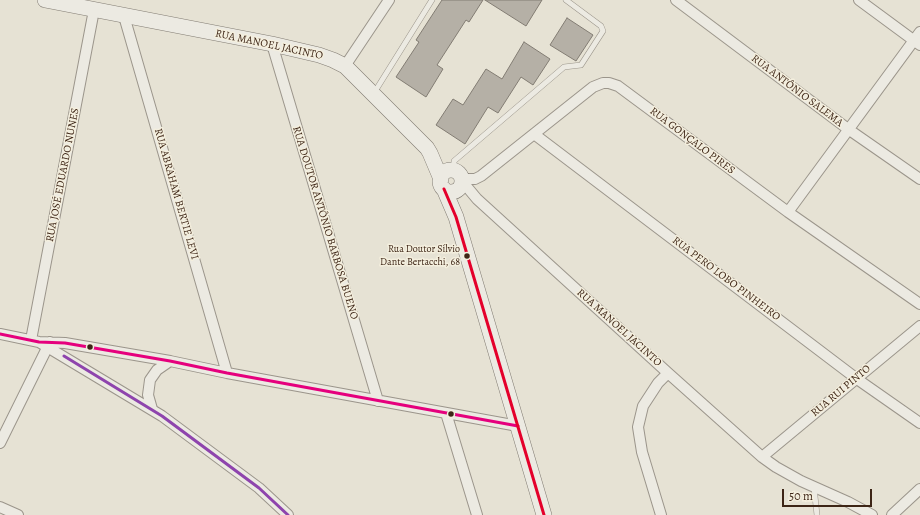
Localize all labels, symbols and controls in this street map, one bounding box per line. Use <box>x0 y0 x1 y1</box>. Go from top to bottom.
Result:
street label: RUA MANOEL JACINTO <box>214 27 324 63</box>
street label: RUA ANTÔNIO SALEMA <box>748 52 846 130</box>
street label: RUA GONÇALO PIRES <box>647 105 737 177</box>
street label: RUA JOSÉ EDUARDO NUNES <box>44 107 82 243</box>
street label: RUA DOUTOR ANTÔNIO BARBOSA BUENO <box>289 125 361 321</box>
street label: RUA ABRAHAM BERTIE LEVI <box>151 127 201 261</box>
street label: RUA PERO LOBO PINHEIRO <box>669 234 783 324</box>
place label: Rua Doutor Sílvio Dante Bertacchi, 68 <box>380 244 460 268</box>
marker: Rua Doutor Sílvio Dante Bertacchi, 68 <box>462 251 472 261</box>
street label: RUA MANOEL JACINTO <box>574 286 664 370</box>
unlabelled marker <box>85 342 95 352</box>
street label: RUA RUI PINTO <box>808 362 874 420</box>
unlabelled marker <box>446 409 456 419</box>
scale bar <box>784 481 874 507</box>
text: 50 m <box>789 488 813 504</box>

